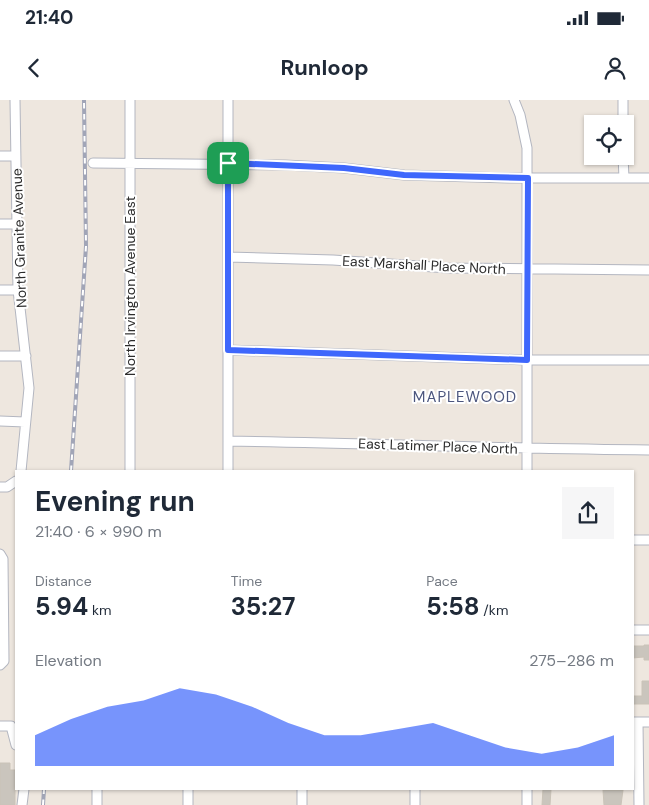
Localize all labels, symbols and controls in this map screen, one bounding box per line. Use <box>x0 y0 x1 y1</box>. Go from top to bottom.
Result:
text: 21:40 <box>25 5 73 30</box>
text: Runloop <box>280 53 369 82</box>
icon: back <box>20 54 48 82</box>
icon: person <box>601 54 629 82</box>
map controls <box>584 115 634 165</box>
button: locate <box>584 115 634 165</box>
pin <box>207 142 249 184</box>
icon: arrive <box>214 149 242 177</box>
street label: North Granite Avenue <box>8 168 30 308</box>
street label: North Irvington Avenue East <box>121 196 139 376</box>
street label: East Marshall Place North <box>342 252 506 278</box>
district label: MAPLEWOOD <box>413 387 517 407</box>
street label: East Latimer Place North <box>358 434 518 458</box>
text: Evening run <box>35 483 195 520</box>
button: share <box>562 487 614 539</box>
text: 21:40 · 6 × 990 m <box>35 521 162 542</box>
text: Distance <box>35 572 92 590</box>
text: Time <box>231 572 262 590</box>
text: Pace <box>426 572 458 590</box>
text: 5.94 <box>35 590 88 623</box>
text: 35:27 <box>231 590 295 623</box>
text: 5:58 <box>426 590 480 623</box>
text: km <box>88 601 112 619</box>
text: /km <box>480 601 508 619</box>
text: Elevation <box>35 650 102 671</box>
text: 275–286 m <box>529 650 614 671</box>

